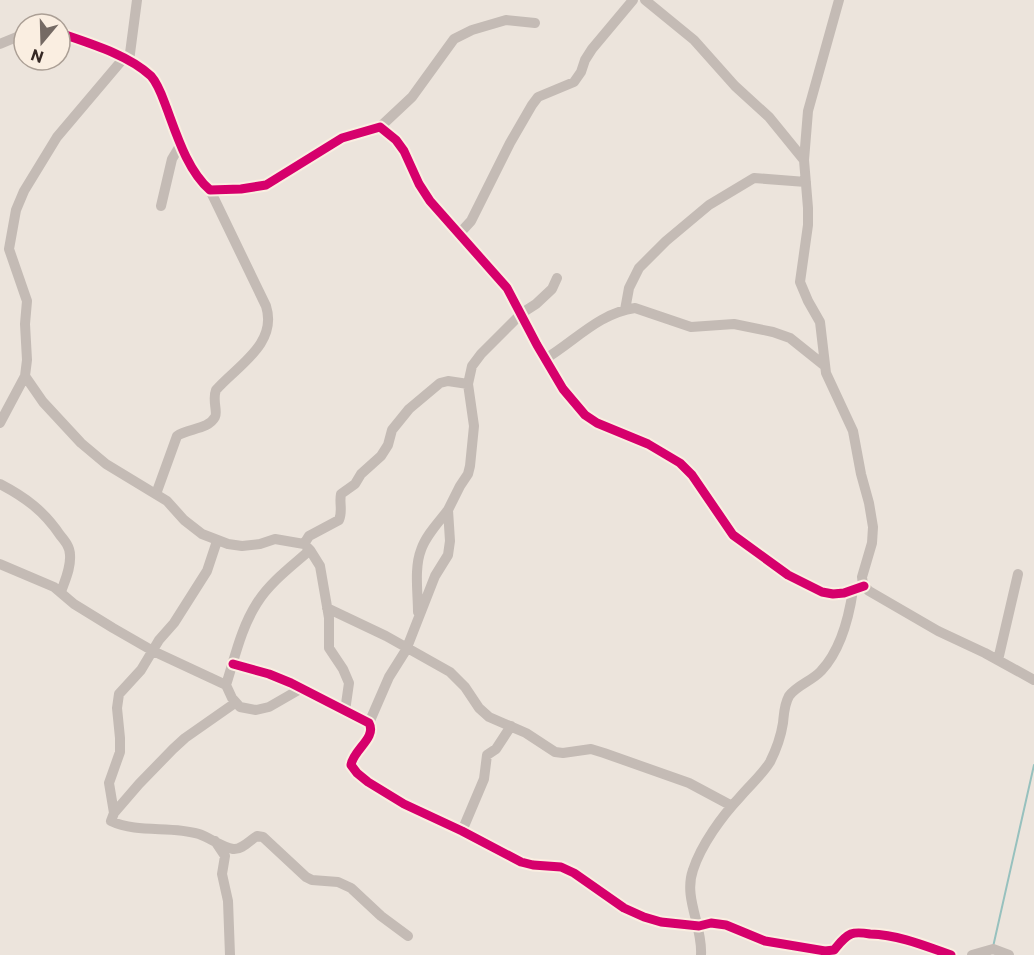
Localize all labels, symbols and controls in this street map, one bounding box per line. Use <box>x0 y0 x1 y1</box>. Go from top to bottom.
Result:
north arrow <box>12 12 72 72</box>
text: N <box>28 46 46 68</box>

